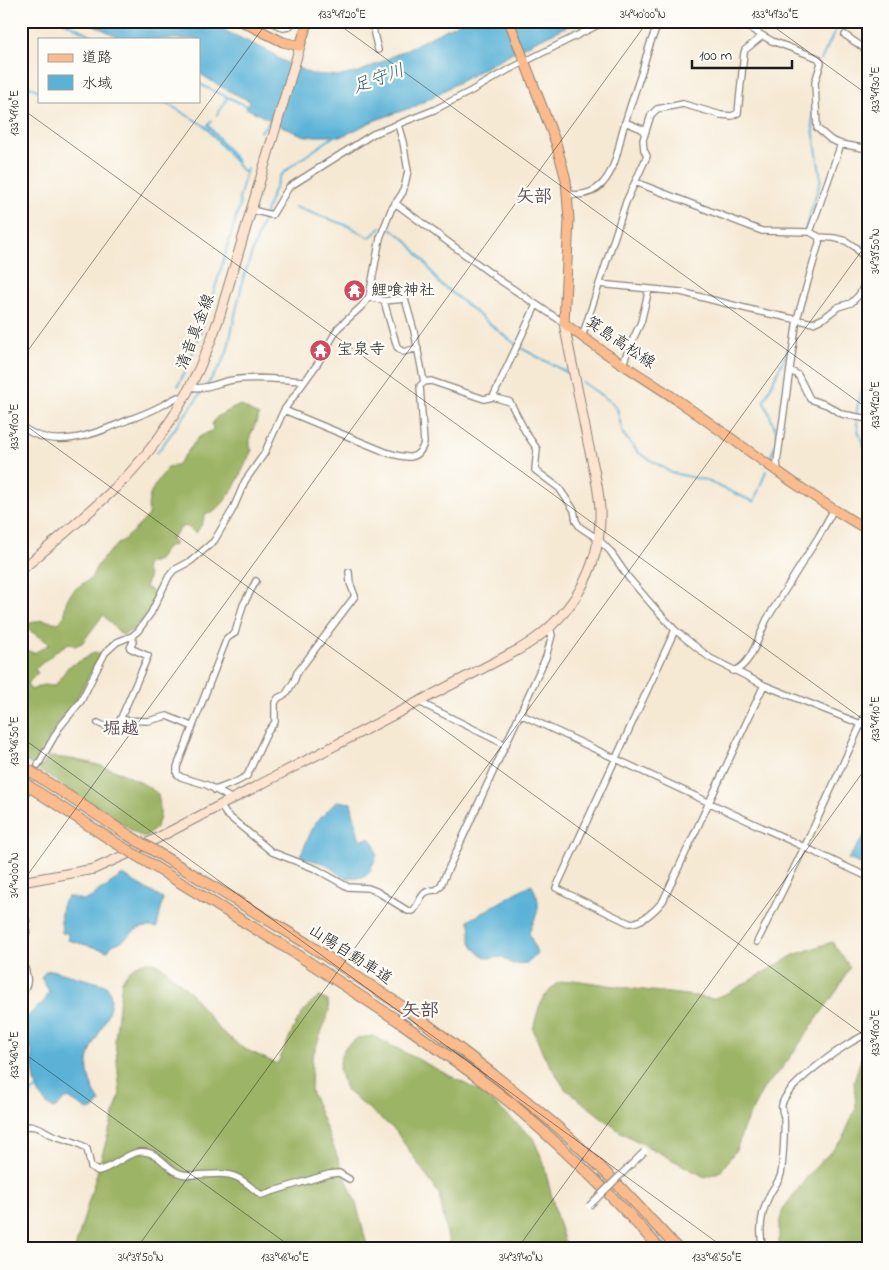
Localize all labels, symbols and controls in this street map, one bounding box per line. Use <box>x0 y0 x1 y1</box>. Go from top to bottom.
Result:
text: 133°49'20"E <box>318 6 366 24</box>
text: 34°40'00"N <box>620 6 666 24</box>
text: 133°49'30"E <box>752 6 798 24</box>
legend <box>38 38 200 102</box>
scale bar <box>692 38 792 70</box>
text: 100 m <box>699 45 732 67</box>
text: 道路 <box>82 47 112 69</box>
water label: 足守川 <box>349 59 409 101</box>
text: 133°49'30"E <box>867 67 885 113</box>
text: 水域 <box>82 73 112 95</box>
text: 133°49'10"E <box>6 90 24 136</box>
district label: 矢部 <box>516 185 552 211</box>
text: 34°39'50"N <box>867 228 885 274</box>
temple icon: 鯉喰神社 <box>343 279 367 303</box>
place label: 鯉喰神社 <box>371 279 435 303</box>
street label: 清音真金線 <box>170 290 222 374</box>
street label: 箕島高松線 <box>580 311 660 375</box>
temple icon: 宝泉寺 <box>309 338 333 362</box>
place label: 宝泉寺 <box>337 338 385 362</box>
text: 133°49'20"E <box>867 381 885 429</box>
text: 133°49'00"E <box>6 403 24 451</box>
text: 133°49'10"E <box>867 696 885 742</box>
text: 133°48'50"E <box>6 716 24 766</box>
district label: 堀越 <box>103 717 139 743</box>
text: 34°40'00"N <box>6 852 24 898</box>
street label: 山陽自動車道 <box>303 919 397 991</box>
district label: 矢部 <box>401 998 439 1025</box>
text: 133°49'00"E <box>867 1009 885 1057</box>
text: 133°48'40"E <box>6 1031 24 1079</box>
text: 34°39'50"N <box>118 1249 164 1267</box>
text: 133°48'40"E <box>261 1249 309 1267</box>
text: 34°39'40"N <box>499 1249 543 1267</box>
text: 133°48'50"E <box>692 1249 742 1267</box>

